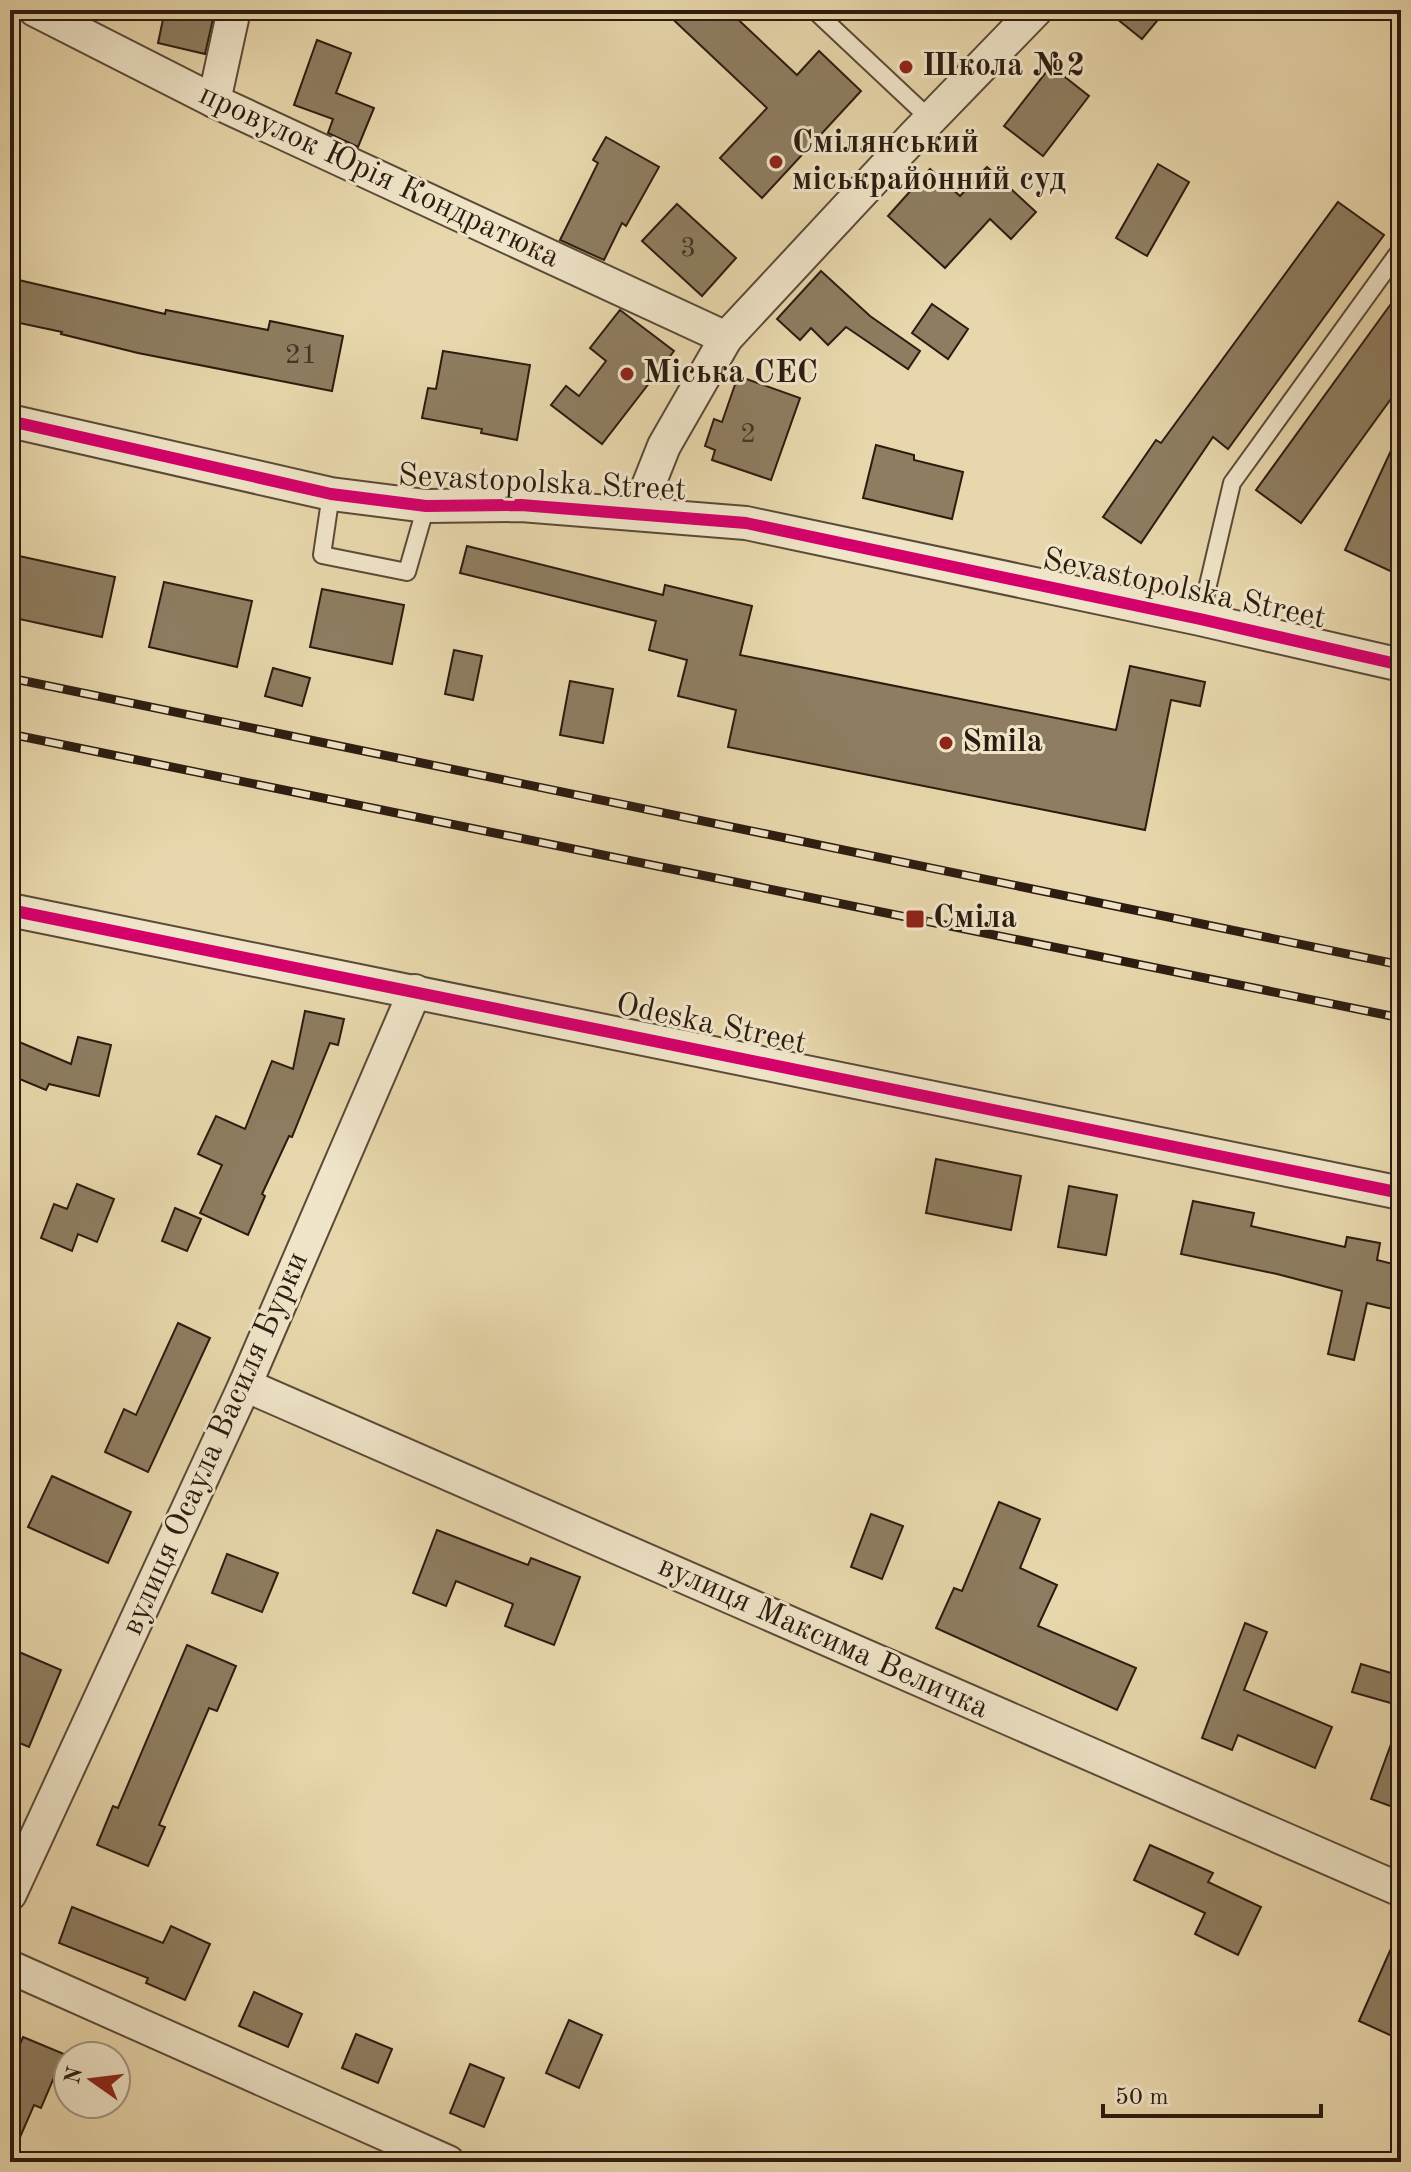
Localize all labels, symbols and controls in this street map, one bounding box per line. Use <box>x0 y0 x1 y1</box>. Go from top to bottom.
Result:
place label: Школа №2 <box>922 51 1085 83</box>
marker: Школа №2 <box>897 58 915 76</box>
street label: провулок Юрія Кондратюка <box>194 79 564 275</box>
place label: Смілянський міськрайонний суд <box>792 128 1066 197</box>
marker: Смілянський міськрайонний суд <box>767 153 785 171</box>
house number: 3 <box>680 235 696 263</box>
house number: 21 <box>285 342 317 370</box>
place label: Міська СЕС <box>643 358 818 390</box>
marker: Міська СЕС <box>618 365 636 383</box>
house number: 2 <box>740 421 756 449</box>
street label: Sevastopolska Street <box>397 460 687 508</box>
street label: Sevastopolska Street <box>1040 544 1328 636</box>
place label: Smila <box>962 727 1043 759</box>
marker: Smila <box>937 734 955 752</box>
place label: Сміла <box>933 903 1017 935</box>
marker: Сміла <box>904 908 926 930</box>
street label: Odeska Street <box>613 989 809 1061</box>
street label: вулиця Осаула Василя Бурки <box>117 1248 315 1640</box>
street label: вулиця Максима Величка <box>653 1551 993 1726</box>
north arrow <box>52 2040 132 2120</box>
text: N <box>62 2065 87 2086</box>
scale bar <box>1103 2068 1321 2118</box>
text: 50 m <box>1115 2086 1169 2110</box>

